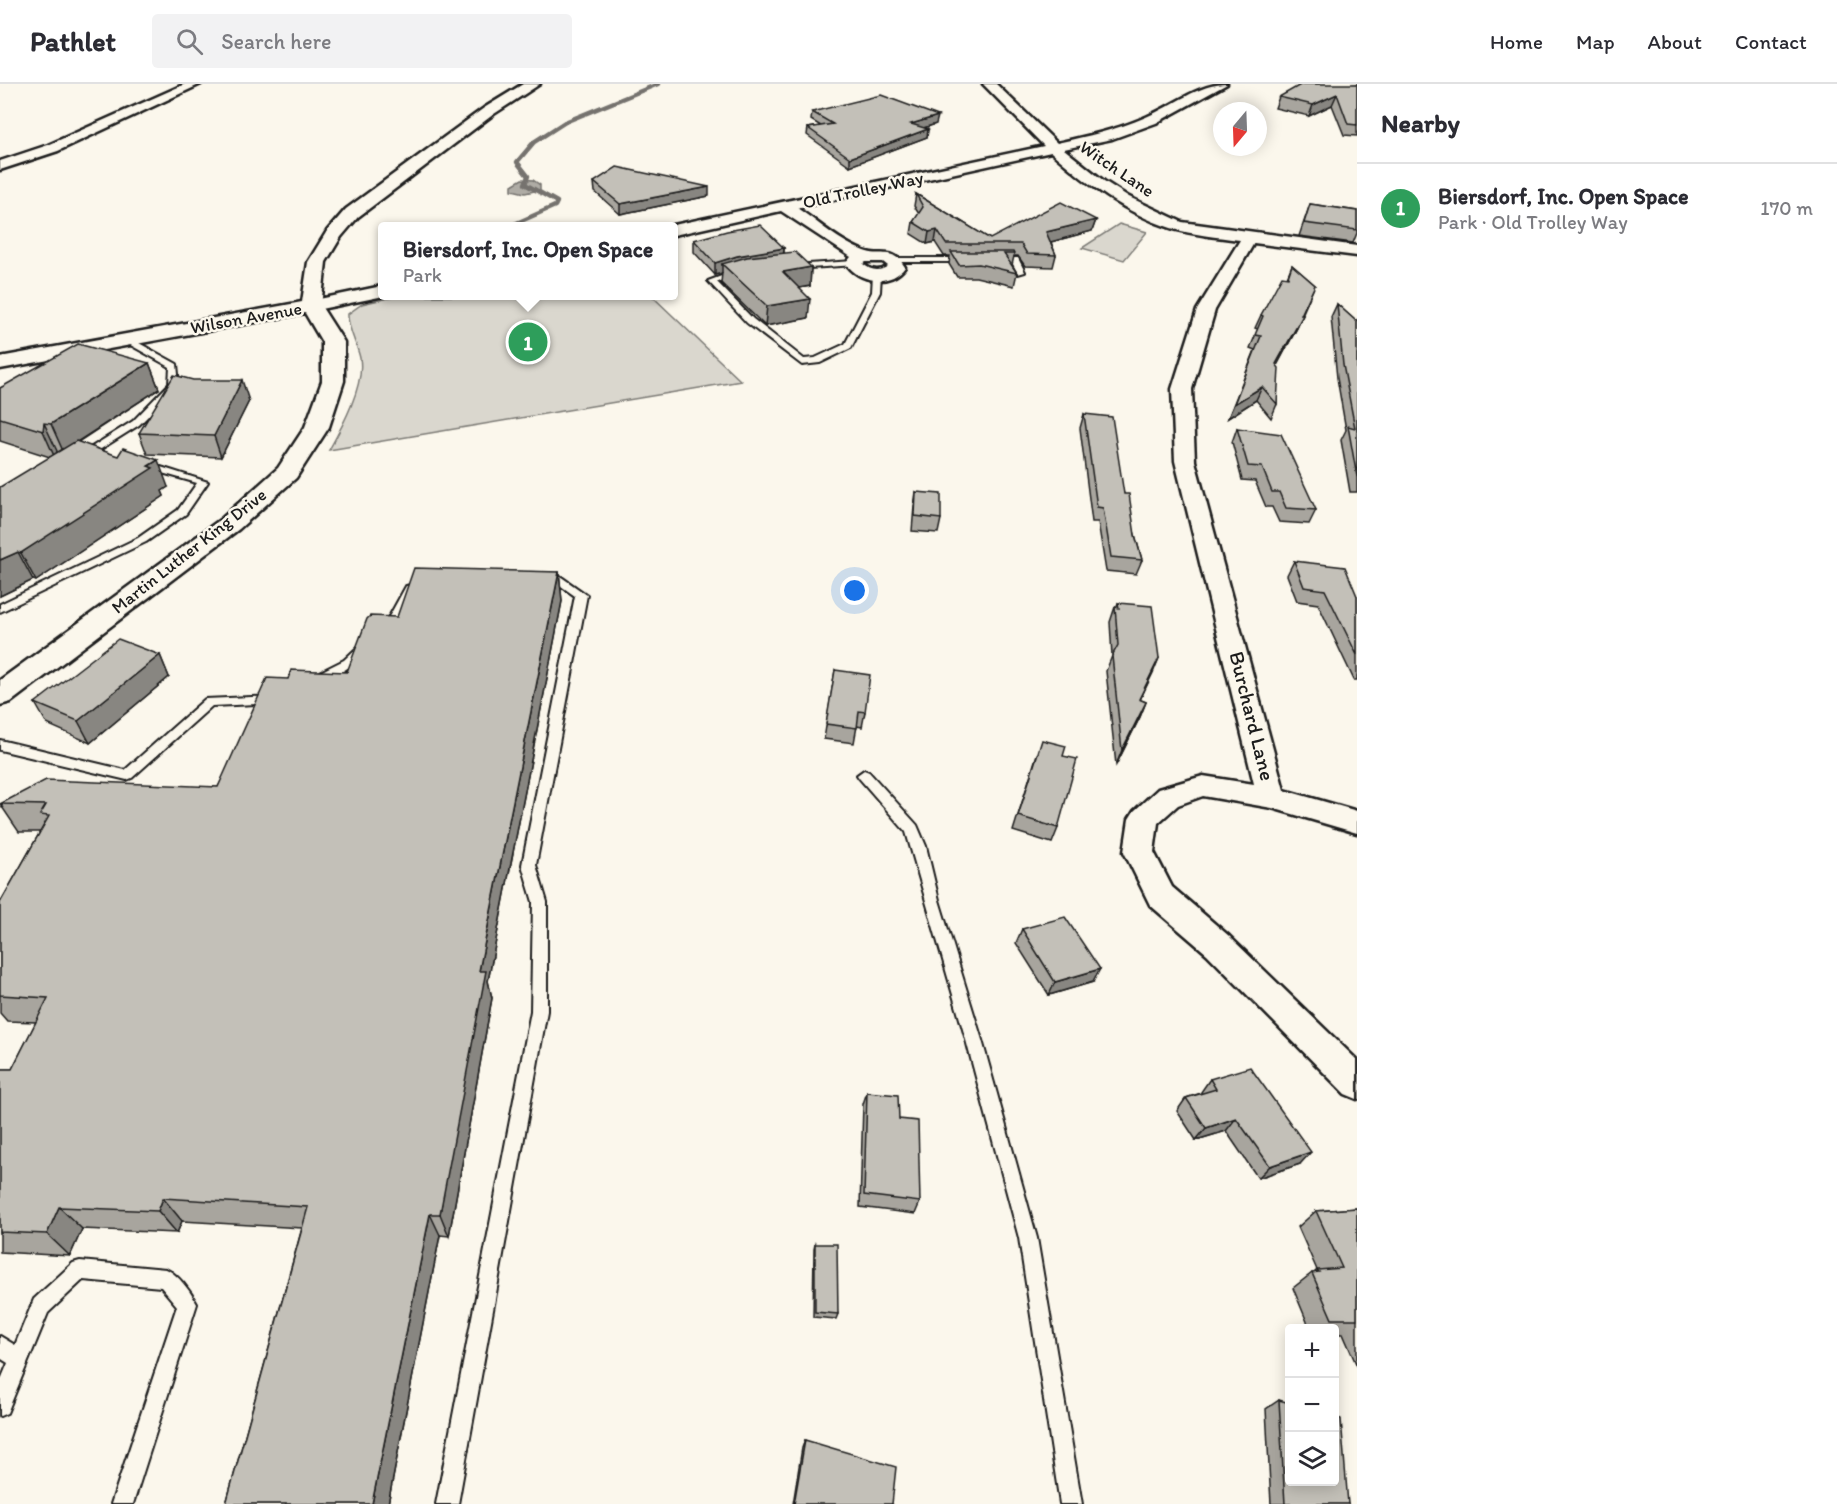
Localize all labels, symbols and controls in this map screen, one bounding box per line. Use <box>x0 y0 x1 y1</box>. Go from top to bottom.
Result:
search box <box>152 14 572 68</box>
text: Pathlet <box>30 24 116 58</box>
icon: search <box>173 25 206 58</box>
text: Search here <box>221 28 331 55</box>
text: Home <box>1490 29 1543 54</box>
text: Map <box>1576 29 1615 54</box>
text: About <box>1648 29 1702 54</box>
text: Contact <box>1735 29 1807 54</box>
north arrow <box>1213 102 1267 156</box>
text: Nearby <box>1381 107 1460 139</box>
street label: Witch Lane <box>1075 136 1159 202</box>
street label: Old Trolley Way <box>801 166 926 214</box>
text: Biersdorf, Inc. Open Space <box>1438 183 1689 210</box>
text: 1 <box>1396 196 1405 220</box>
text: 170 m <box>1760 196 1813 220</box>
text: Park · Old Trolley Way <box>1438 210 1628 234</box>
popup <box>378 222 678 300</box>
text: Biersdorf, Inc. Open Space <box>403 236 653 263</box>
text: Park <box>403 263 442 287</box>
street label: Wilson Avenue <box>189 297 303 339</box>
pin: 1 <box>508 320 548 364</box>
street label: Martin Luther King Drive <box>107 484 271 618</box>
your location <box>840 576 869 605</box>
street label: Burchard Lane <box>1224 649 1281 783</box>
map controls <box>1285 1324 1339 1486</box>
button: + <box>1285 1324 1339 1378</box>
button: − <box>1285 1378 1339 1432</box>
button: layers <box>1285 1432 1339 1486</box>

